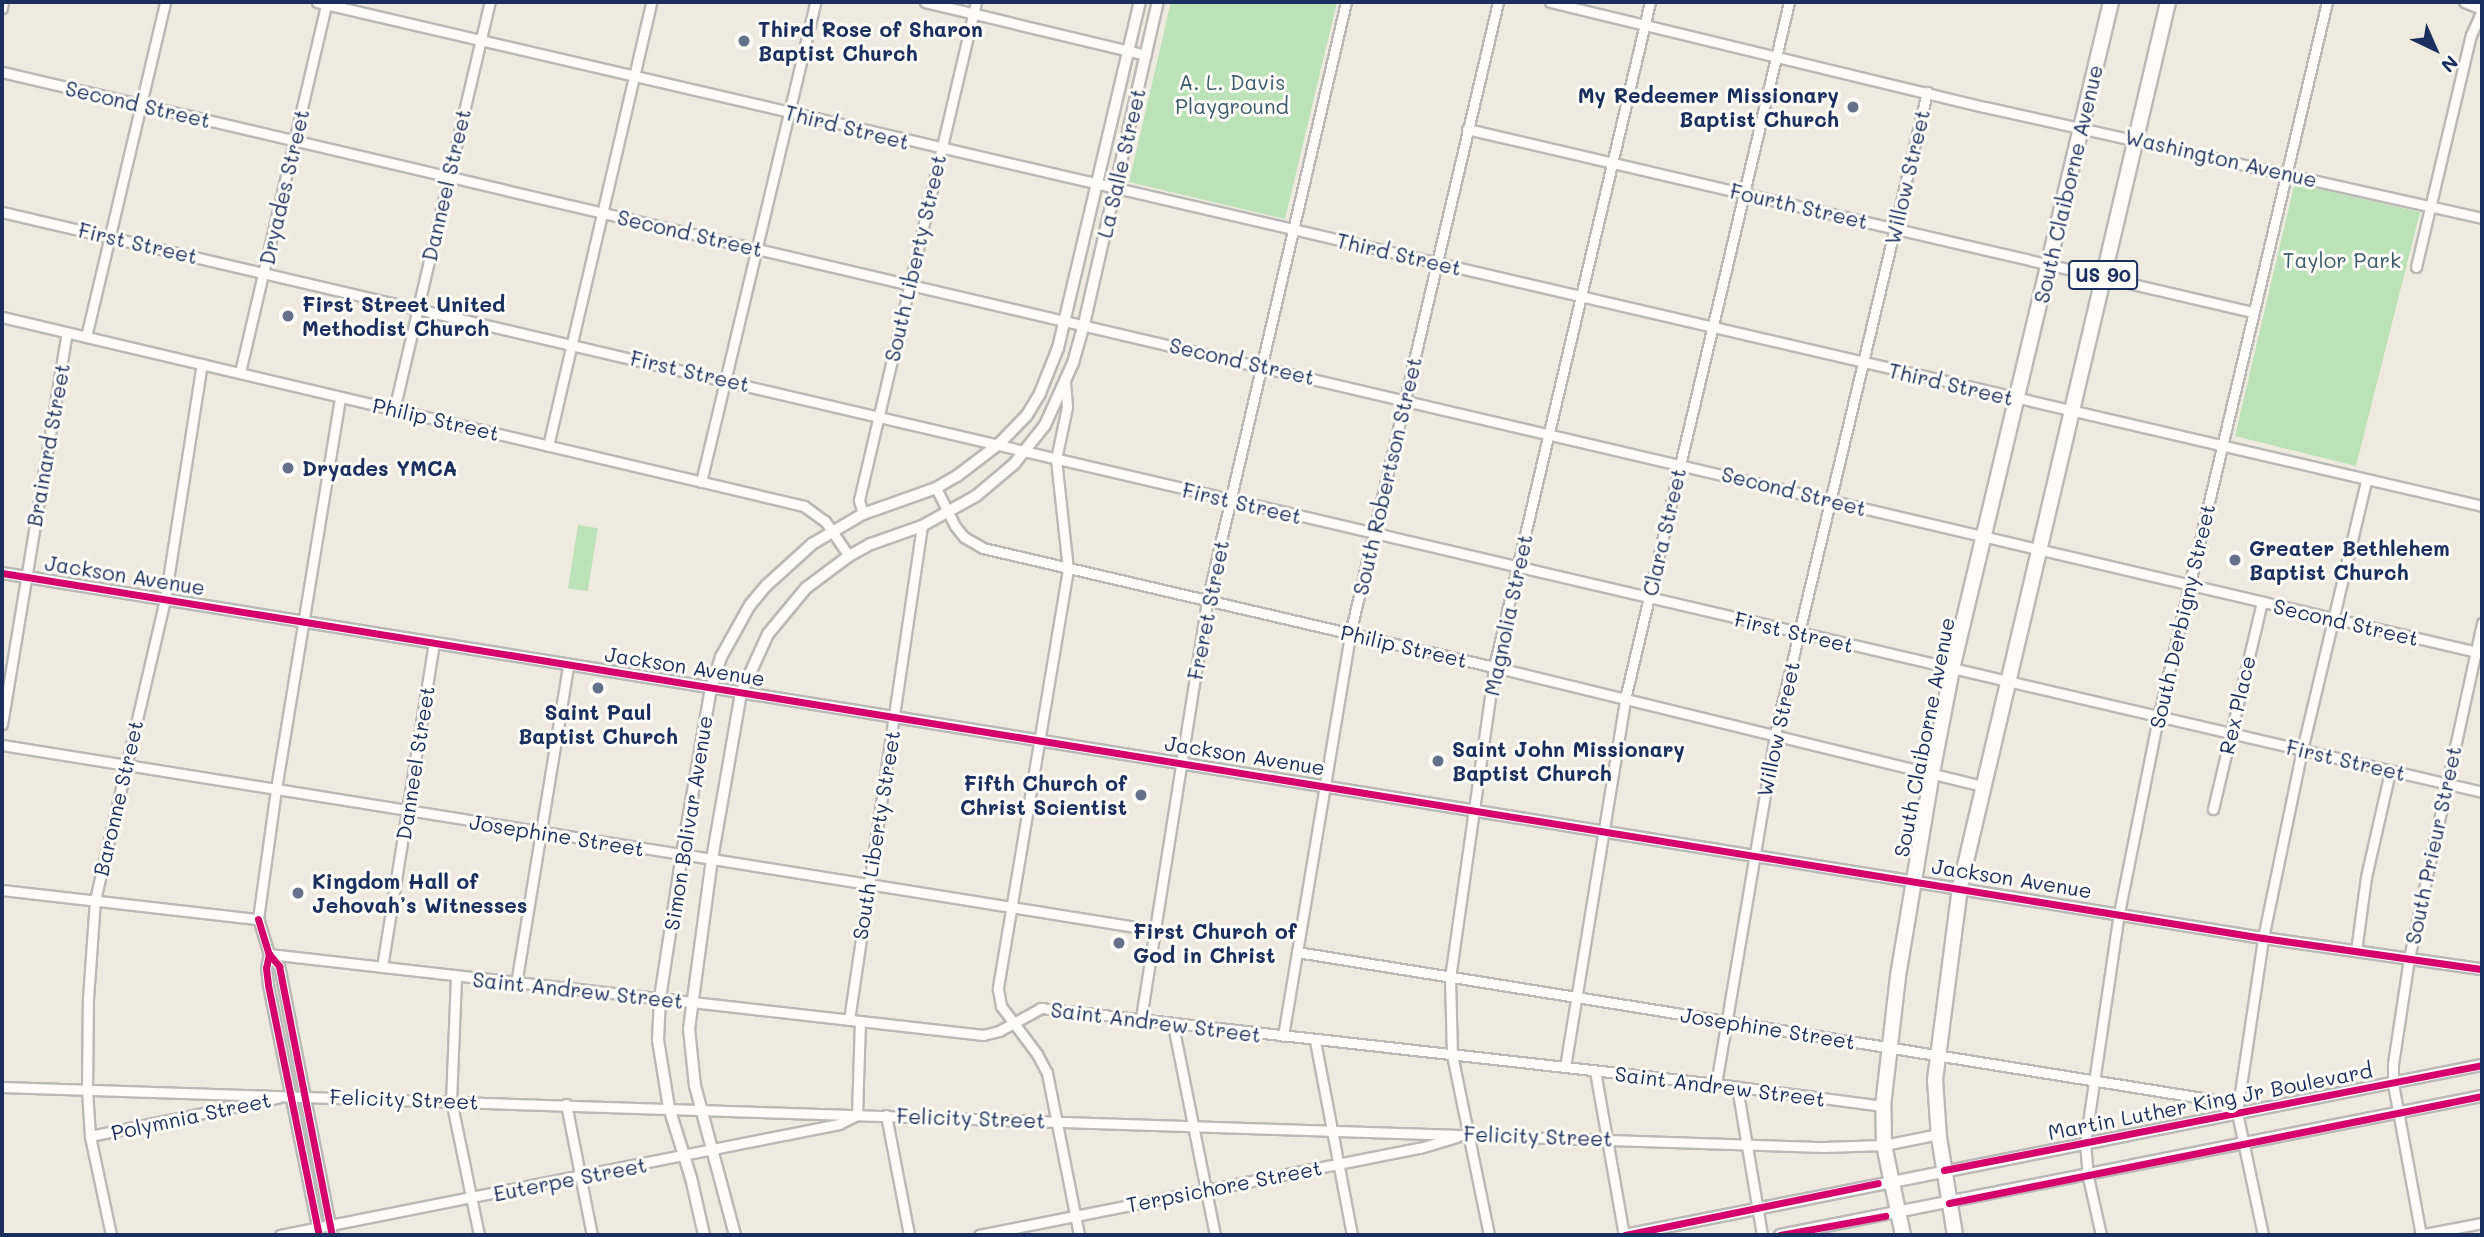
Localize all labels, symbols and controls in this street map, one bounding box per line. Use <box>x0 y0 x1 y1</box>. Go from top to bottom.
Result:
north arrow <box>2400 14 2470 84</box>
place label: Third Rose of Sharon Baptist Church <box>758 16 983 66</box>
marker: Third Rose of Sharon Baptist Church <box>736 33 752 49</box>
text: N <box>2436 50 2464 78</box>
street label: South Claiborne Avenue <box>2028 62 2108 306</box>
park label: A. L. Davis Playground <box>1175 69 1289 119</box>
street label: Second Street <box>63 75 213 133</box>
place label: My Redeemer Missionary Baptist Church <box>1578 82 1839 132</box>
street label: La Salle Street <box>1092 86 1150 240</box>
street label: Third Street <box>782 99 912 155</box>
marker: My Redeemer Missionary Baptist Church <box>1845 99 1861 115</box>
street label: Danneel Street <box>416 106 476 264</box>
street label: Dryades Street <box>254 107 314 267</box>
street label: Willow Street <box>1879 107 1935 247</box>
street label: Washington Avenue <box>2122 124 2320 192</box>
street label: South Liberty Street <box>879 152 951 364</box>
street label: Fourth Street <box>1728 178 1870 234</box>
street label: Second Street <box>615 204 765 262</box>
street label: First Street <box>76 217 200 269</box>
street label: Third Street <box>1334 227 1464 281</box>
park label: Taylor Park <box>2283 247 2401 273</box>
road number: US 90 <box>2068 260 2138 290</box>
place label: First Street United Methodist Church <box>302 291 505 341</box>
marker: First Street United Methodist Church <box>280 308 296 324</box>
street label: Second Street <box>1167 332 1317 390</box>
street label: First Street <box>628 345 752 397</box>
street label: South Robertson Street <box>1347 355 1427 597</box>
street label: Third Street <box>1886 357 2016 411</box>
street label: Brainard Street <box>21 361 75 529</box>
street label: Philip Street <box>370 392 502 446</box>
place label: Dryades YMCA <box>302 455 457 481</box>
marker: Dryades YMCA <box>280 460 296 476</box>
street label: Second Street <box>1719 461 1869 521</box>
street label: Clara Street <box>1637 466 1691 598</box>
street label: First Street <box>1180 477 1304 529</box>
street label: South Derbigny Street <box>2144 501 2220 731</box>
street label: Magnolia Street <box>1479 532 1537 698</box>
place label: Greater Bethlehem Baptist Church <box>2249 535 2450 585</box>
street label: Freret Street <box>1182 538 1234 682</box>
street label: Jackson Avenue <box>43 550 207 600</box>
marker: Greater Bethlehem Baptist Church <box>2227 552 2243 568</box>
street label: Second Street <box>2271 593 2421 651</box>
street label: First Street <box>1732 606 1856 658</box>
street label: South Claiborne Avenue <box>1888 615 1960 859</box>
street label: Philip Street <box>1338 619 1470 673</box>
street label: Jackson Avenue <box>603 641 767 691</box>
street label: Rex Place <box>2213 653 2261 757</box>
street label: Willow Street <box>1751 659 1805 799</box>
marker: Saint Paul Baptist Church <box>590 680 606 696</box>
street label: Danneel Street <box>390 684 440 842</box>
place label: Saint Paul Baptist Church <box>518 699 678 749</box>
street label: Simon Bolivar Avenue <box>659 714 717 932</box>
street label: Baronne Street <box>88 718 148 878</box>
street label: South Liberty Street <box>847 728 905 942</box>
street label: Jackson Avenue <box>1163 730 1327 780</box>
street label: First Street <box>2284 734 2408 786</box>
place label: Saint John Missionary Baptist Church <box>1452 736 1685 786</box>
street label: South Prieur Street <box>2400 744 2466 946</box>
marker: Saint John Missionary Baptist Church <box>1430 753 1446 769</box>
place label: Fifth Church of Christ Scientist <box>960 770 1127 820</box>
marker: Fifth Church of Christ Scientist <box>1133 787 1149 803</box>
street label: Josephine Street <box>468 809 646 861</box>
street label: Jackson Avenue <box>1930 853 2094 903</box>
place label: Kingdom Hall of Jehovah’s Witnesses <box>312 868 527 918</box>
marker: Kingdom Hall of Jehovah’s Witnesses <box>290 885 306 901</box>
place label: First Church of God in Christ <box>1133 918 1297 968</box>
marker: First Church of God in Christ <box>1111 935 1127 951</box>
street label: Saint Andrew Street <box>471 966 685 1014</box>
street label: Saint Andrew Street <box>1049 997 1263 1047</box>
street label: Josephine Street <box>1679 1002 1857 1054</box>
street label: Martin Luther King Jr Boulevard <box>2046 1057 2374 1145</box>
street label: Saint Andrew Street <box>1613 1061 1827 1111</box>
street label: Felicity Street <box>329 1084 479 1114</box>
street label: Polymnia Street <box>109 1087 273 1145</box>
street label: Felicity Street <box>896 1103 1046 1133</box>
street label: Felicity Street <box>1463 1121 1613 1151</box>
street label: Euterpe Street <box>491 1152 649 1206</box>
street label: Terpsichore Street <box>1124 1155 1324 1217</box>

